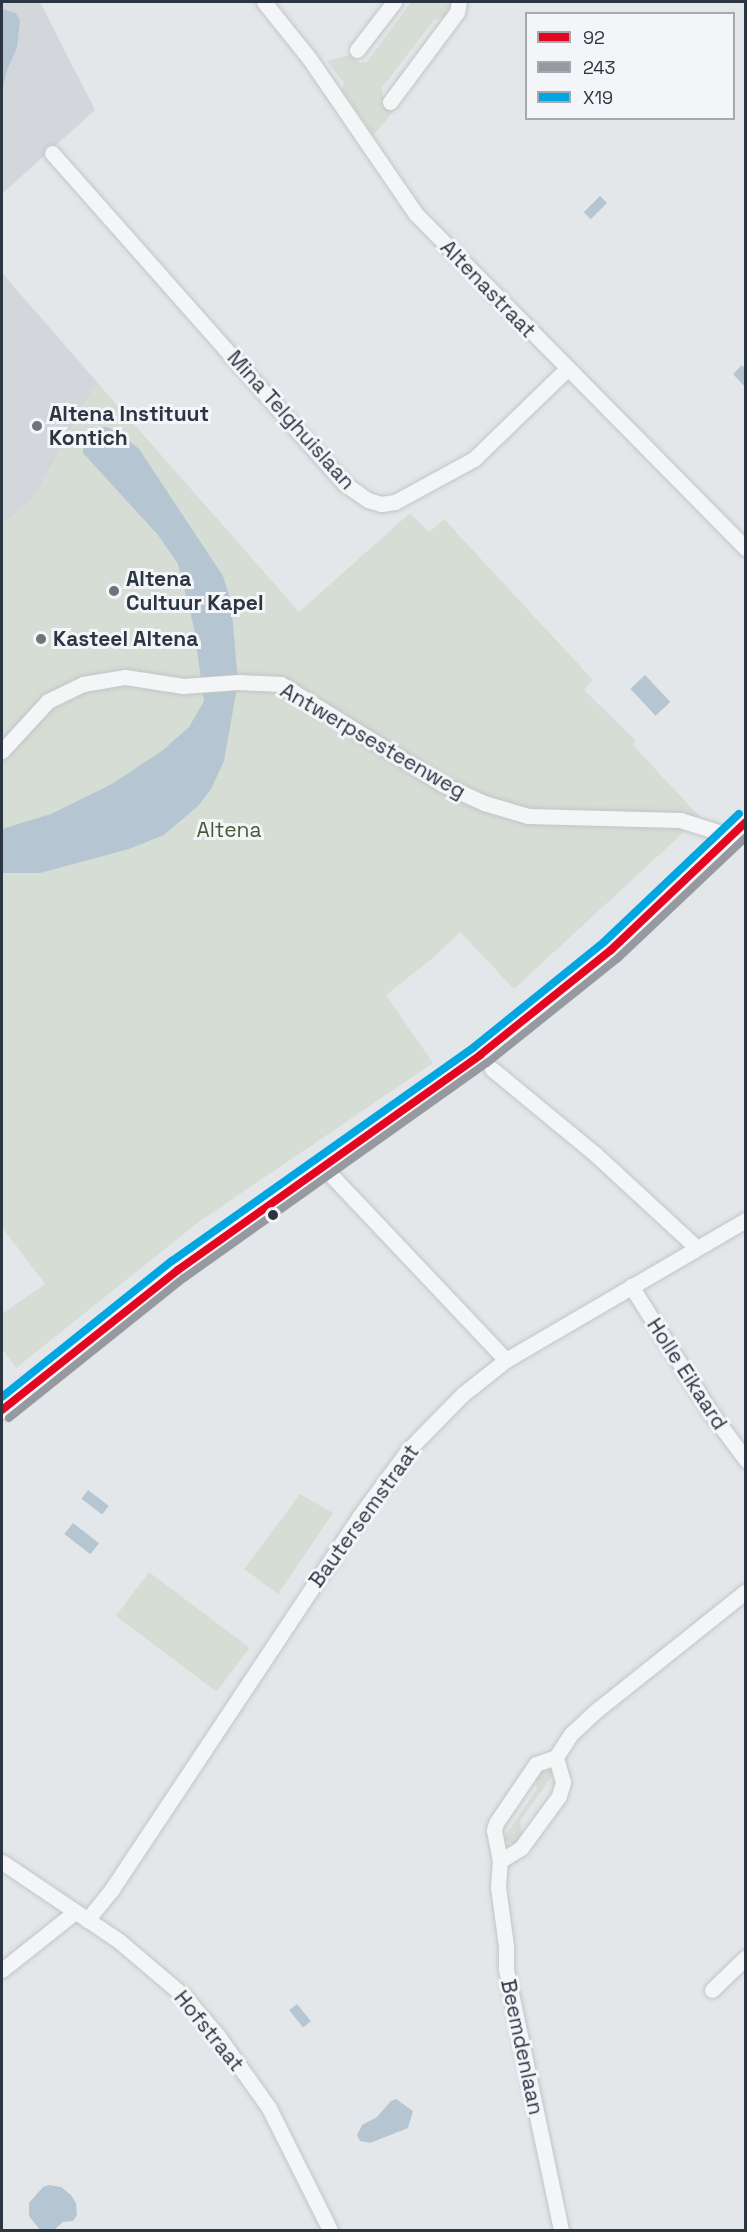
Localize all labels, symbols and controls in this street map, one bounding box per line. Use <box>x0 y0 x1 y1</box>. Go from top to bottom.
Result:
legend <box>525 12 735 120</box>
text: 92 <box>583 26 605 49</box>
text: 243 <box>583 56 615 79</box>
text: X19 <box>583 86 613 109</box>
street label: Altenastraat <box>435 235 541 343</box>
street label: Mina Telghuislaan <box>222 345 360 495</box>
place label: Altena Instituut Kontich <box>49 401 209 451</box>
marker: Altena Instituut Kontich <box>30 419 44 433</box>
place label: Altena Cultuur Kapel <box>126 566 264 616</box>
marker: Altena Cultuur Kapel <box>107 584 121 598</box>
place label: Kasteel Altena <box>53 626 199 652</box>
marker: Kasteel Altena <box>34 632 48 646</box>
street label: Antwerpsesteenweg <box>276 678 470 804</box>
park label: Altena <box>196 817 262 843</box>
unlabelled marker <box>267 1209 279 1221</box>
street label: Holle Eikaard <box>642 1313 732 1435</box>
street label: Bautersemstraat <box>304 1440 424 1592</box>
street label: Beemdenlaan <box>495 1977 549 2117</box>
street label: Hofstraat <box>169 1986 249 2076</box>

